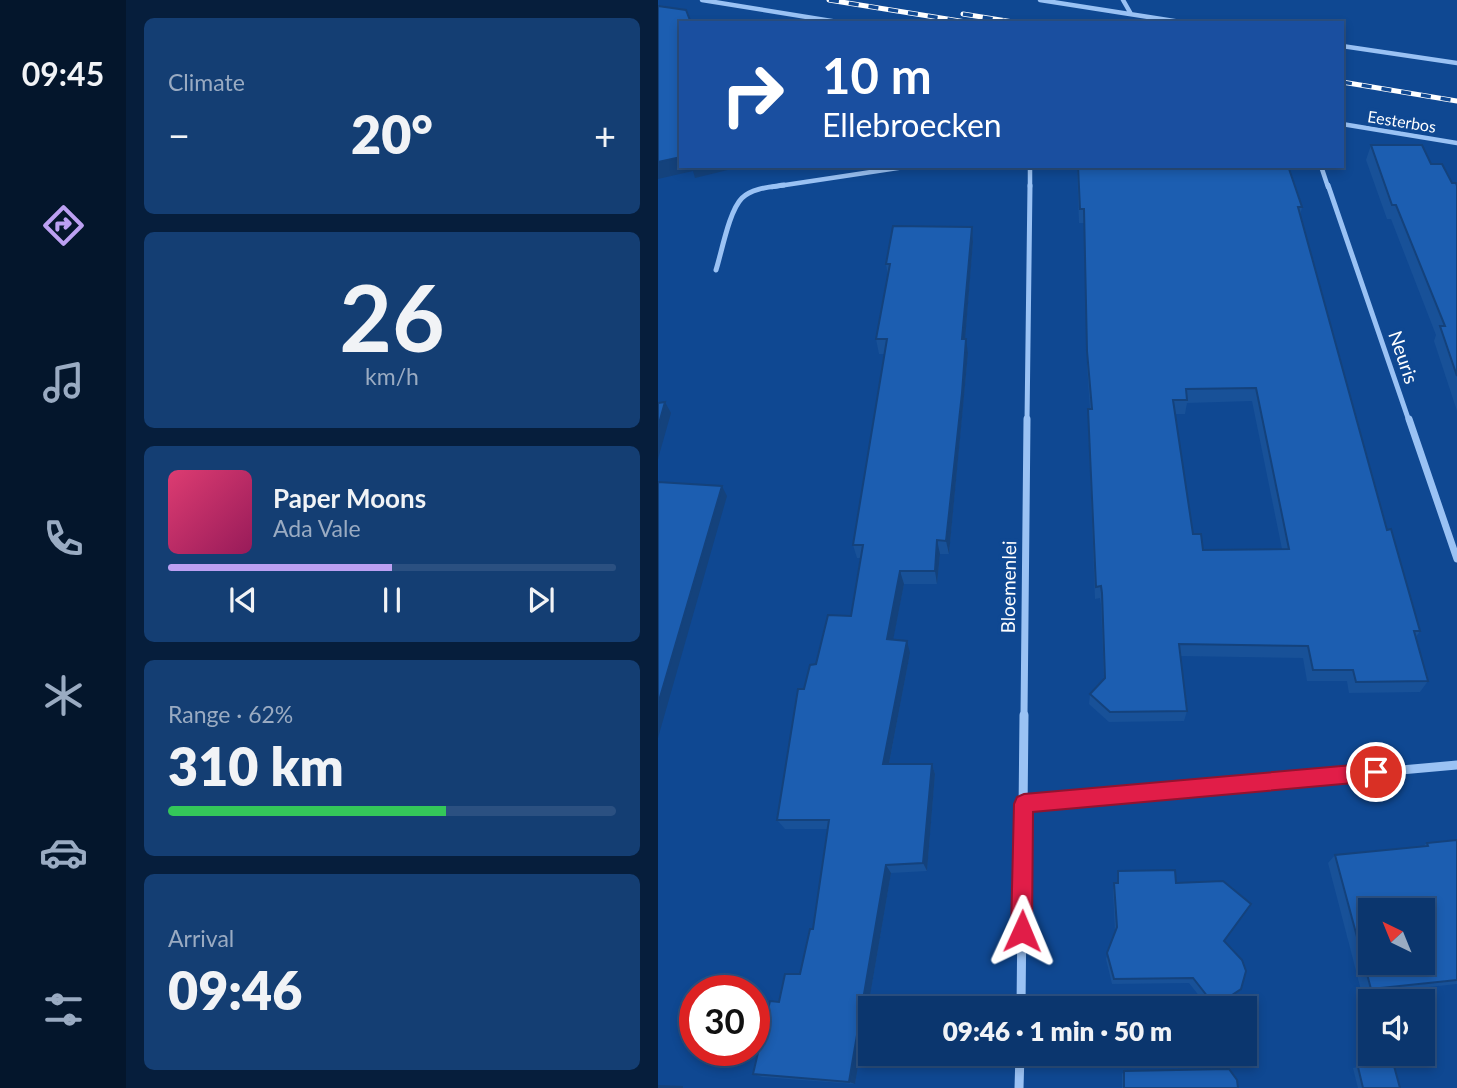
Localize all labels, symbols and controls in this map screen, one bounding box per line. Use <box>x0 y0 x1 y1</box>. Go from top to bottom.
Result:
text: 10 m <box>822 46 932 104</box>
icon: right <box>707 49 798 140</box>
text: 09:45 <box>22 54 104 93</box>
text: Climate <box>168 68 245 96</box>
text: 20° <box>351 103 433 165</box>
text: Ellebroecken <box>822 105 1002 144</box>
street label: Eesterbos <box>1366 106 1438 136</box>
text: − <box>168 112 190 158</box>
text: + <box>594 112 616 158</box>
icon: directions <box>39 201 88 250</box>
text: 26 <box>339 262 445 371</box>
street label: Neuris <box>1384 327 1424 387</box>
icon: music <box>39 358 88 407</box>
text: km/h <box>365 362 419 390</box>
text: Paper Moons <box>273 482 426 514</box>
icon: phone <box>39 514 88 563</box>
text: Ada Vale <box>273 514 361 542</box>
street label: Bloemenlei <box>996 540 1020 634</box>
icon: previous <box>224 581 262 619</box>
icon: pause <box>373 581 411 619</box>
icon: next <box>522 581 560 619</box>
icon: climate <box>39 671 88 720</box>
text: Range · 62% <box>168 700 293 728</box>
text: 310 km <box>168 735 344 797</box>
pin <box>1346 742 1406 802</box>
icon: arrive <box>1357 753 1395 791</box>
icon: car <box>39 828 88 877</box>
position arrow <box>985 894 1059 968</box>
north arrow <box>1358 898 1435 975</box>
map controls <box>1358 898 1435 1066</box>
text: Arrival <box>168 924 234 952</box>
text: 09:46 <box>168 959 302 1021</box>
speed limit sign: 30 <box>679 975 770 1066</box>
icon: filters <box>39 985 88 1034</box>
button: sound <box>1358 989 1435 1066</box>
text: 09:46 · 1 min · 50 m <box>943 1015 1172 1047</box>

